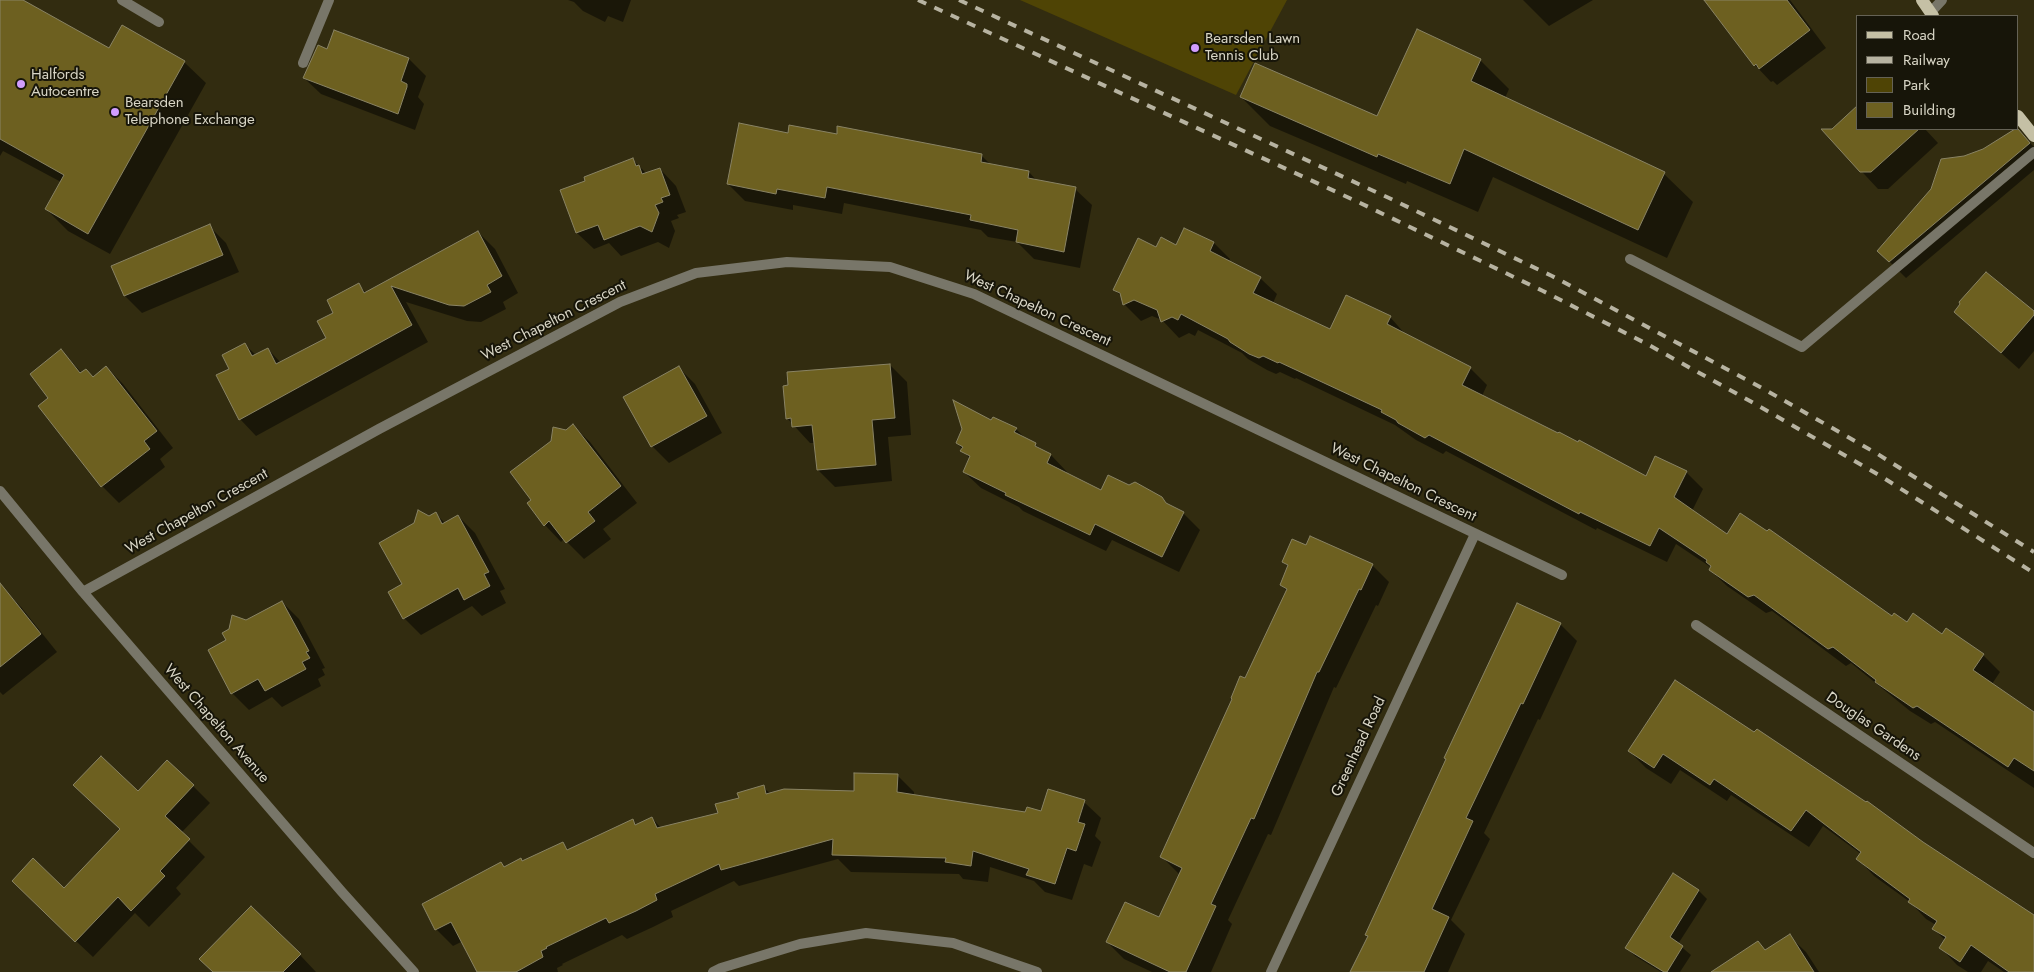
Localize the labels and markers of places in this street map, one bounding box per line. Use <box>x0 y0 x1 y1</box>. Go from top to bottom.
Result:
place label: Bearsden Lawn Tennis Club <box>1205 30 1300 65</box>
marker: Bearsden Lawn Tennis Club <box>1189 42 1201 54</box>
place label: Halfords Autocentre <box>31 66 99 101</box>
marker: Halfords Autocentre <box>15 78 27 90</box>
place label: Bearsden Telephone Exchange <box>125 94 255 129</box>
marker: Bearsden Telephone Exchange <box>109 106 121 118</box>

